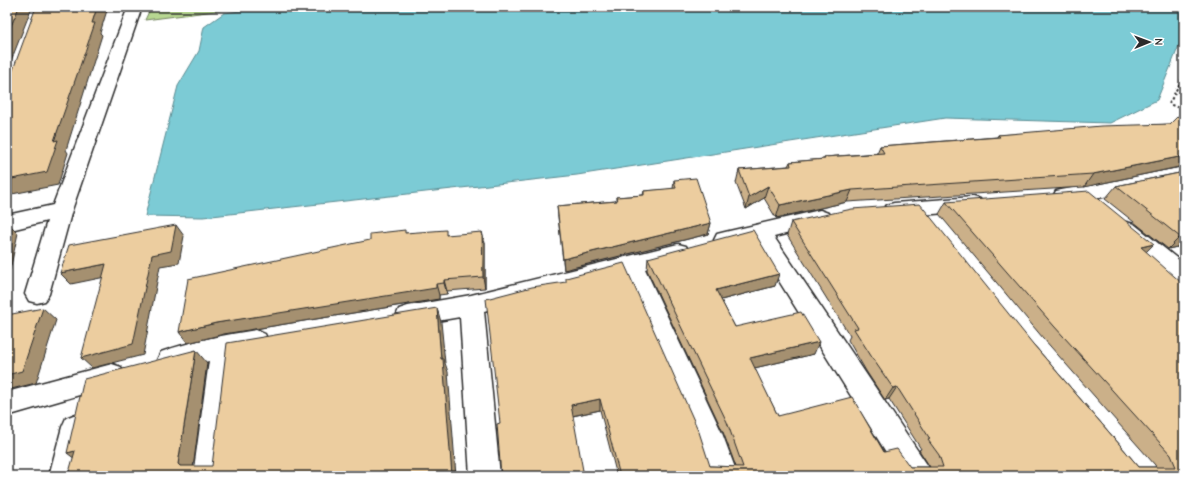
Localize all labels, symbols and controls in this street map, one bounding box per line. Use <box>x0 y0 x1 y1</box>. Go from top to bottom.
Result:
north arrow <box>1129 22 1169 62</box>
text: N <box>1152 38 1165 46</box>

